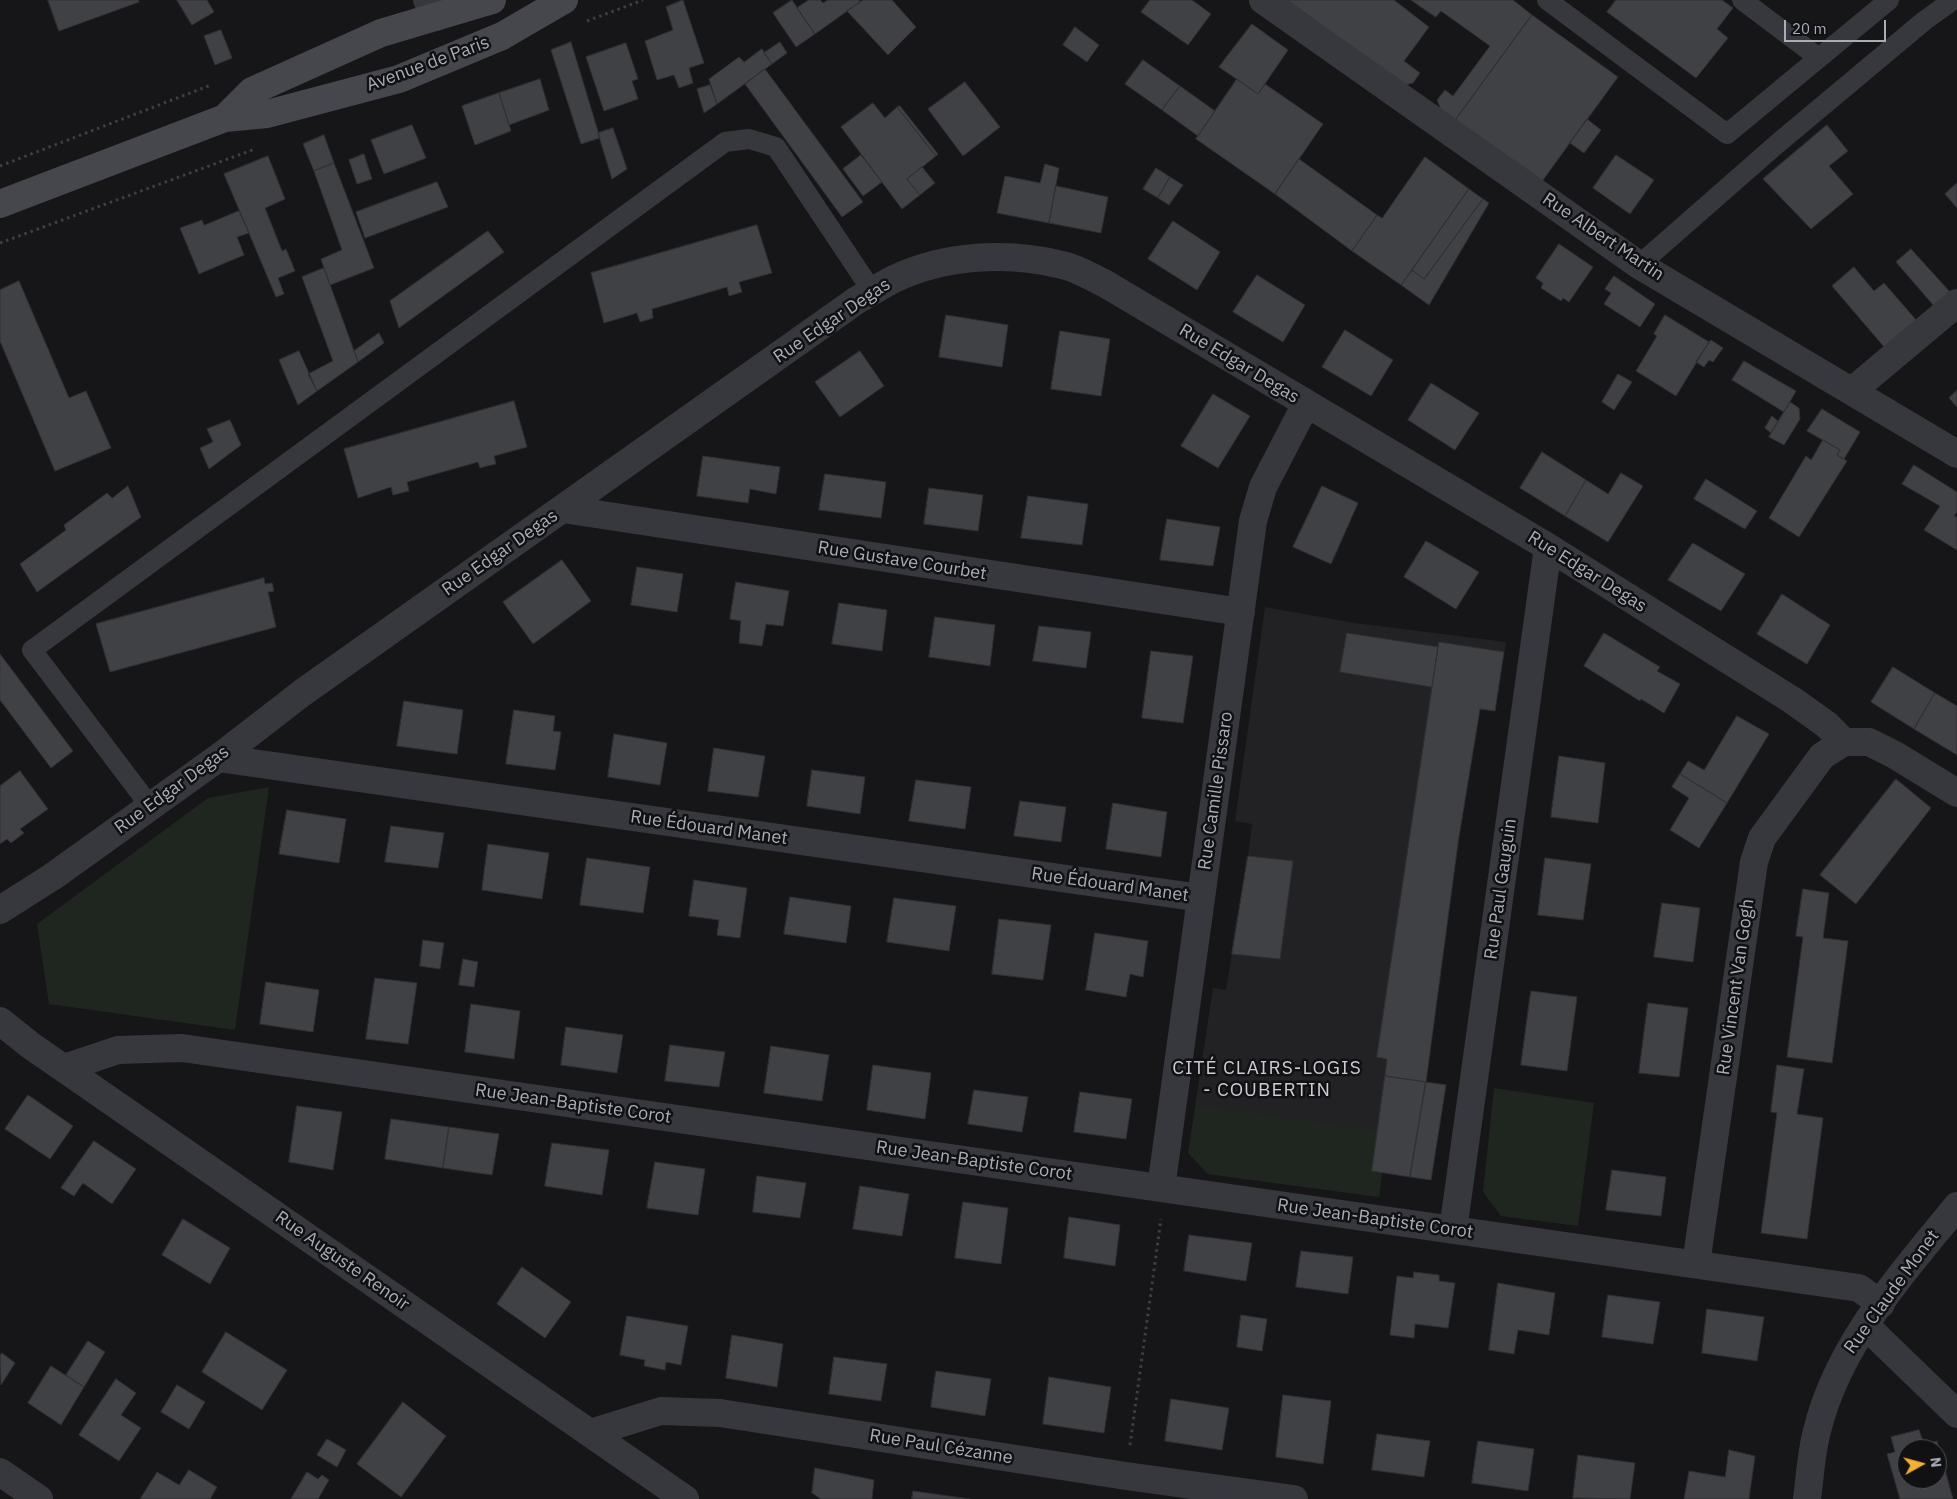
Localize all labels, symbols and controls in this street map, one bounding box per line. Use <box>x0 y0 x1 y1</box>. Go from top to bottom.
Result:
scale bar <box>1787 10 1890 42</box>
text: 20 m <box>1792 19 1827 38</box>
street label: Avenue de Paris <box>364 32 492 96</box>
street label: Rue Albert Martin <box>1538 188 1668 286</box>
street label: Rue Edgar Degas <box>769 274 895 368</box>
street label: Rue Edgar Degas <box>1175 320 1303 408</box>
street label: Rue Edgar Degas <box>438 505 562 601</box>
street label: Rue Edgar Degas <box>1523 527 1651 617</box>
street label: Rue Gustave Courbet <box>816 537 988 585</box>
street label: Rue Camille Pissaro <box>1194 710 1238 872</box>
street label: Rue Edgar Degas <box>111 741 233 839</box>
street label: Rue Édouard Manet <box>629 806 789 850</box>
street label: Rue Paul Gauguin <box>1480 817 1522 961</box>
street label: Rue Édouard Manet <box>1030 863 1190 907</box>
street label: Rue Vincent Van Gogh <box>1713 897 1759 1077</box>
district label: CITÉ CLAIRS-LOGIS - COUBERTIN <box>1170 1058 1364 1102</box>
street label: Rue Jean-Baptiste Corot <box>474 1080 672 1128</box>
street label: Rue Jean-Baptiste Corot <box>875 1137 1073 1185</box>
street label: Rue Jean-Baptiste Corot <box>1276 1195 1474 1243</box>
street label: Rue Auguste Renoir <box>271 1207 413 1315</box>
street label: Rue Claude Monet <box>1840 1226 1944 1358</box>
street label: Rue Paul Cézanne <box>868 1425 1014 1469</box>
north arrow <box>1897 1439 1947 1489</box>
text: N <box>1926 1456 1945 1468</box>

